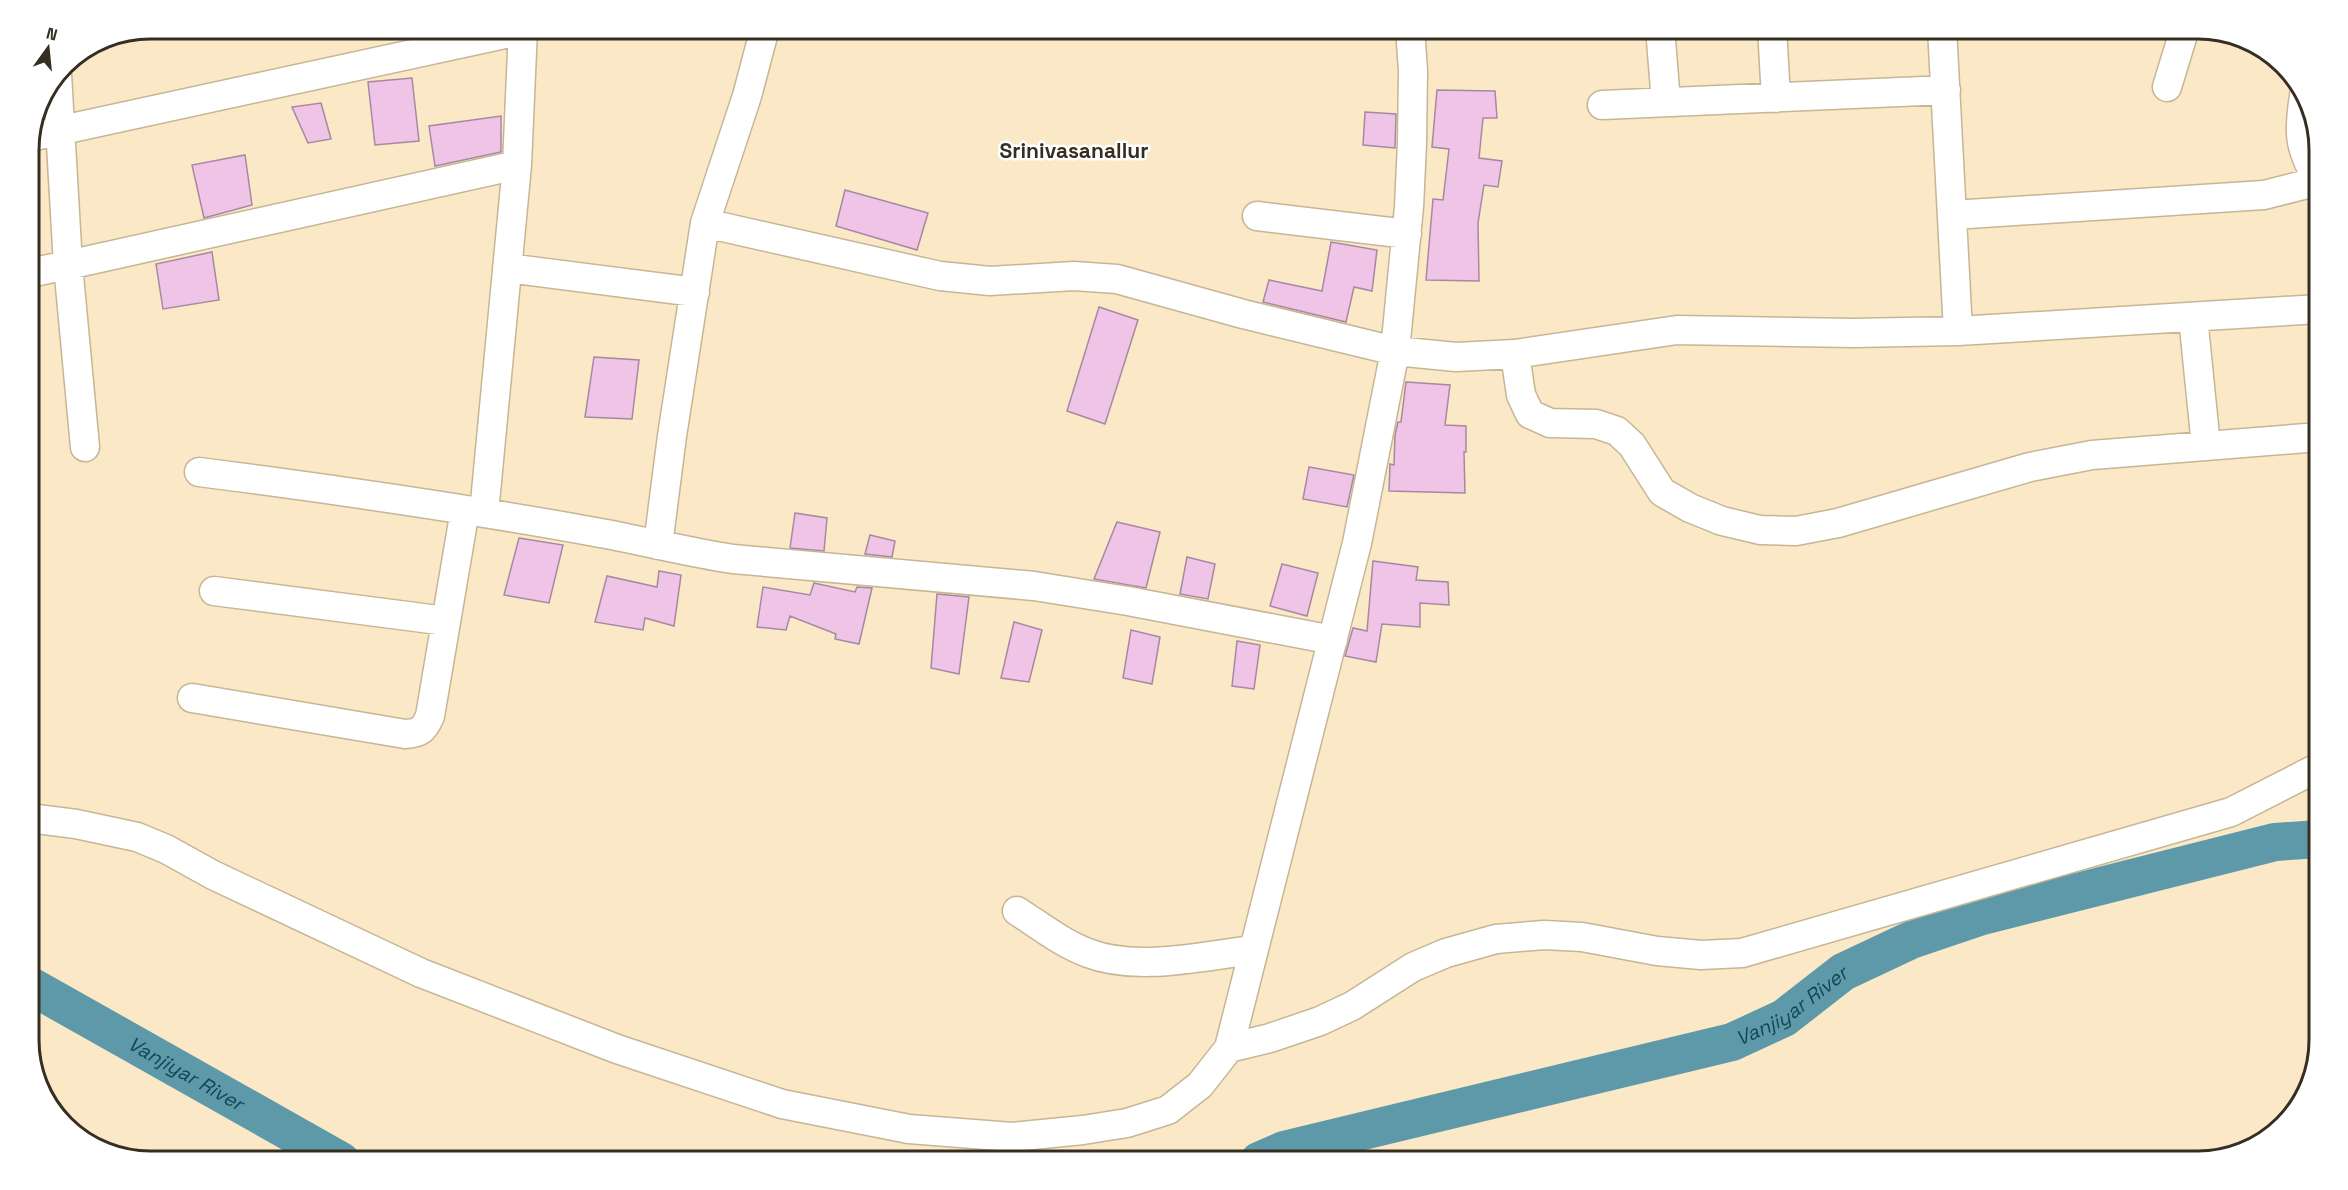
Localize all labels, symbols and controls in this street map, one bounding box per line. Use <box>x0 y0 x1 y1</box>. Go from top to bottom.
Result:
north arrow <box>18 18 78 78</box>
text: N <box>44 22 60 46</box>
district label: Srinivasanallur <box>999 137 1149 164</box>
water label: Vanjiyar River <box>1731 959 1855 1052</box>
water label: Vanjiyar River <box>123 1030 250 1118</box>

